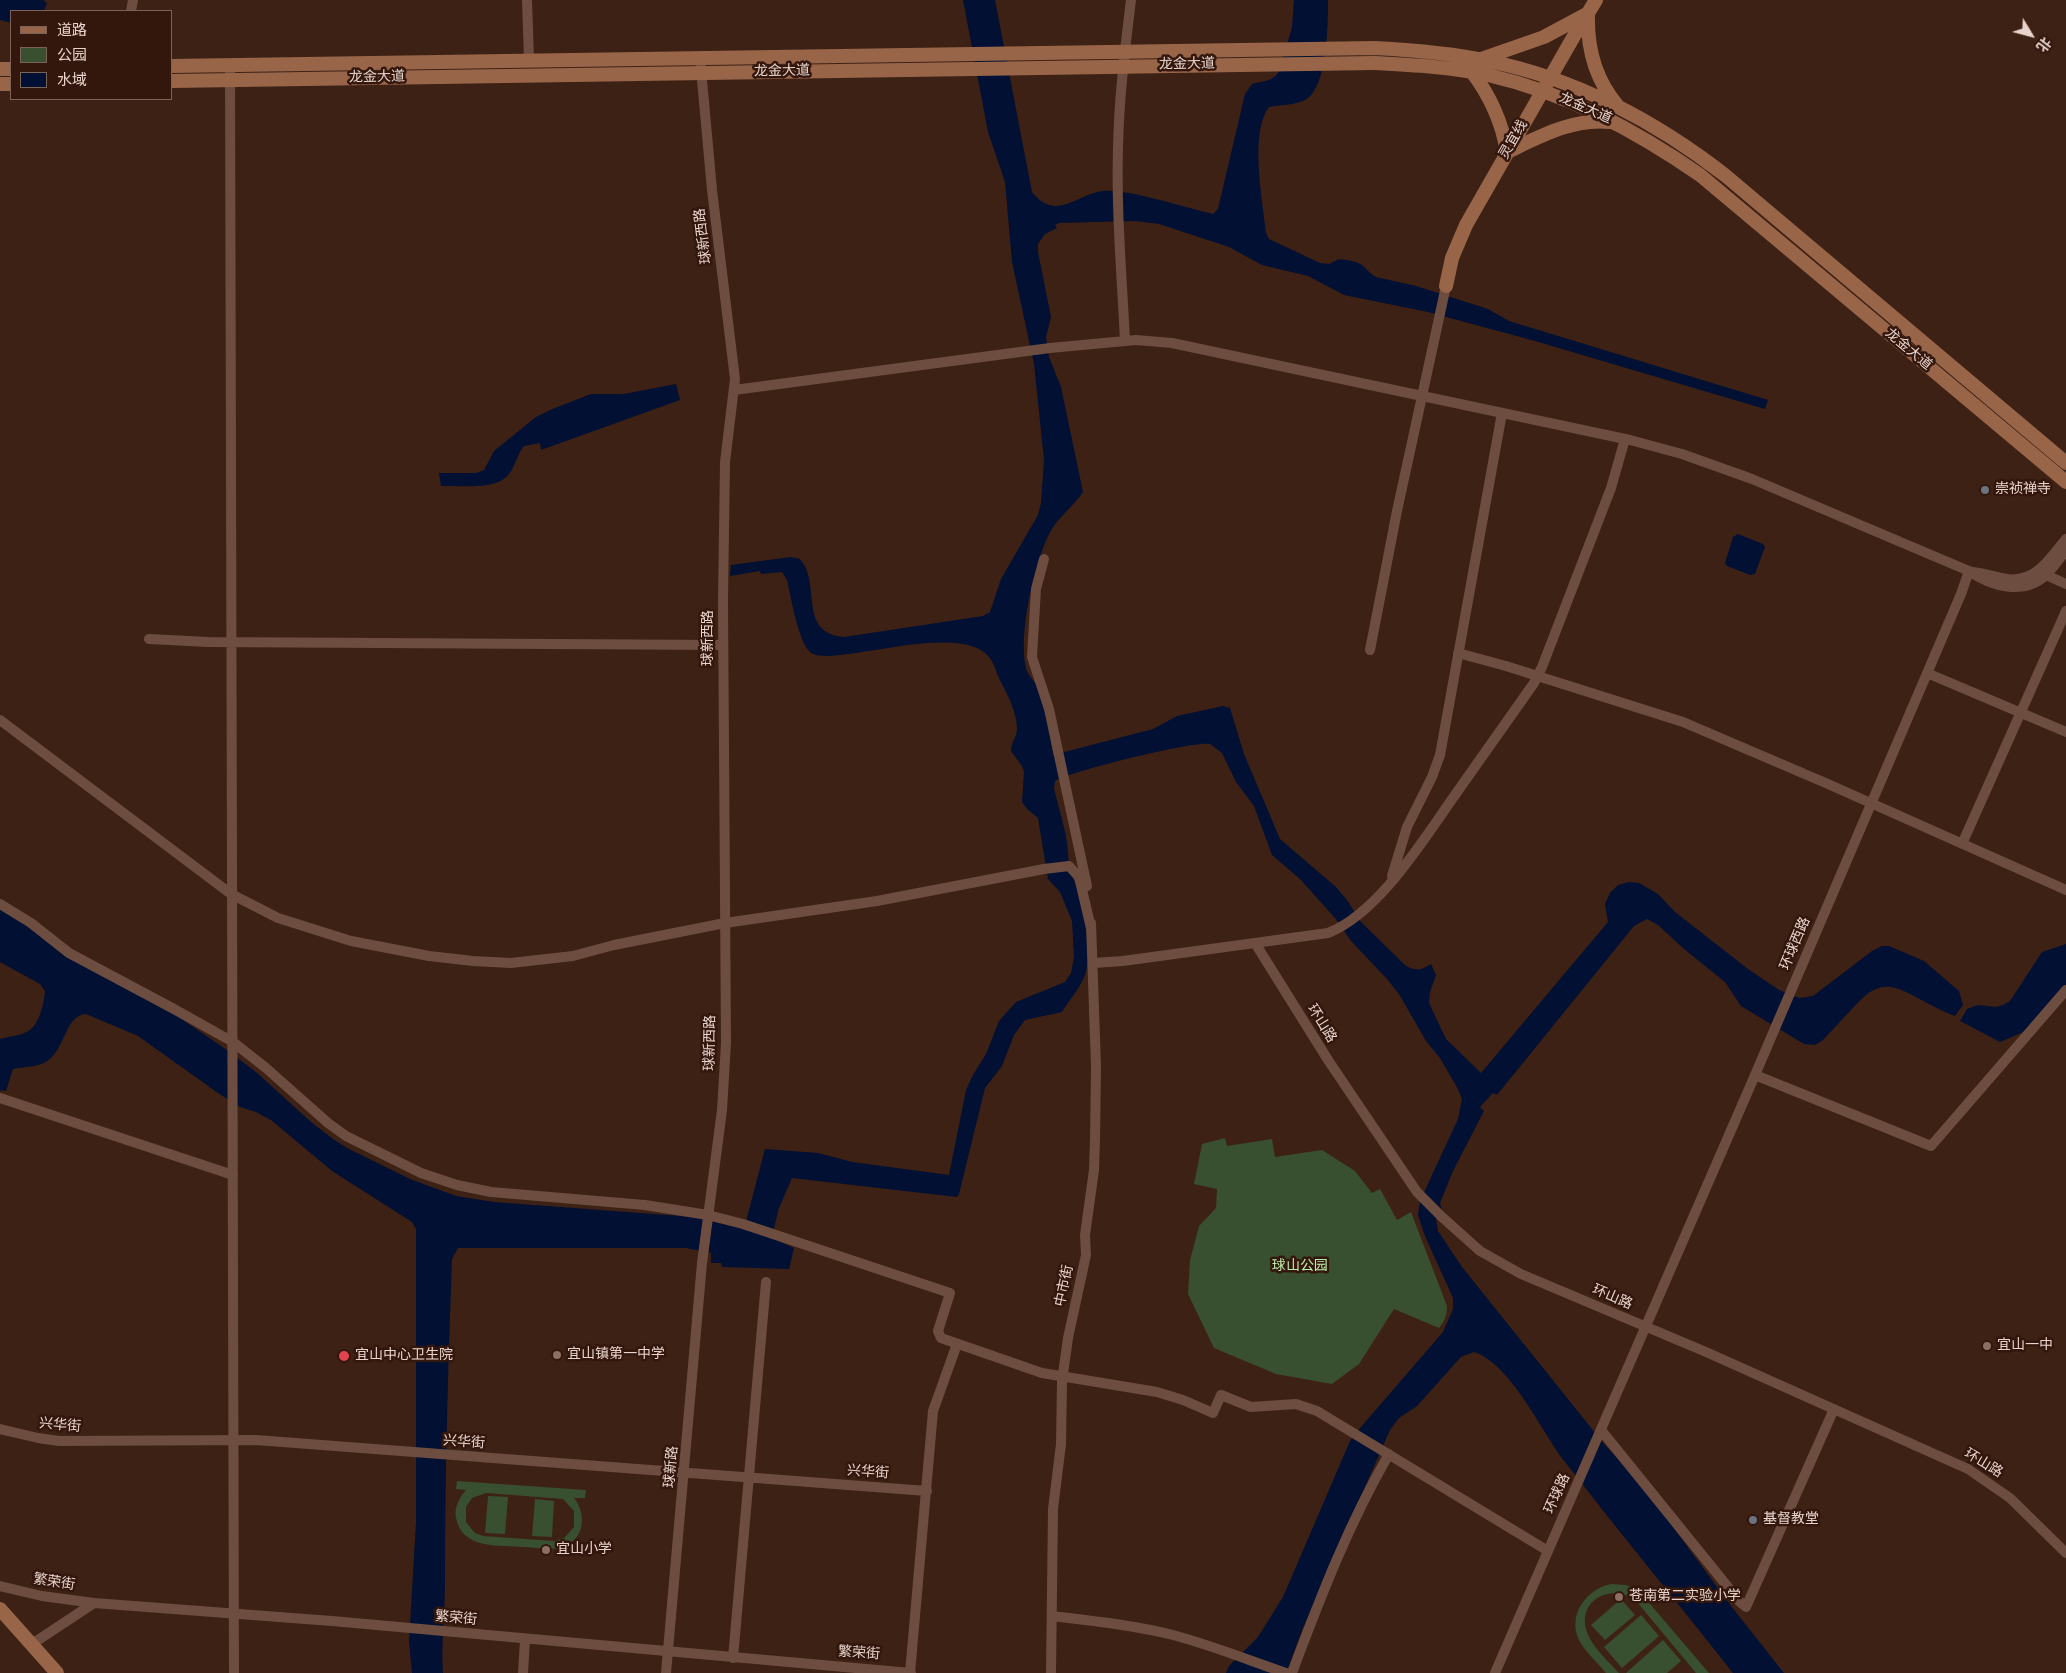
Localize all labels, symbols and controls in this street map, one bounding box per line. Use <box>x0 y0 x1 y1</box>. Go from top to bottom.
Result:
legend <box>10 10 172 100</box>
north arrow <box>2006 10 2056 60</box>
text: 道路 <box>57 20 87 41</box>
text: 北 <box>2031 32 2055 56</box>
text: 公园 <box>57 45 87 66</box>
street label: 龙金大道 <box>1159 56 1215 74</box>
street label: 龙金大道 <box>754 63 810 81</box>
street label: 龙金大道 <box>349 69 405 87</box>
text: 水域 <box>57 70 87 91</box>
street label: 龙金大道 <box>1556 90 1614 128</box>
street label: 灵宜线 <box>1496 118 1532 162</box>
street label: 球新西路 <box>692 207 716 265</box>
street label: 龙金大道 <box>1881 326 1935 374</box>
place label: 崇祯禅寺 <box>1995 482 2051 498</box>
marker: 崇祯禅寺 <box>1979 484 1991 496</box>
street label: 球新西路 <box>701 610 717 666</box>
street label: 环球西路 <box>1777 915 1815 973</box>
street label: 环山路 <box>1303 1002 1339 1046</box>
street label: 球新西路 <box>702 1015 720 1071</box>
park label: 球山公园 <box>1272 1259 1328 1275</box>
street label: 中市街 <box>1052 1264 1078 1308</box>
street label: 环山路 <box>1589 1282 1635 1314</box>
place label: 宜山一中 <box>1997 1338 2053 1354</box>
marker: 宜山一中 <box>1981 1340 1993 1352</box>
place label: 宜山镇第一中学 <box>567 1347 665 1363</box>
place label: 宜山中心卫生院 <box>355 1348 453 1364</box>
marker: 宜山中心卫生院 <box>337 1349 351 1363</box>
marker: 宜山镇第一中学 <box>551 1349 563 1361</box>
street label: 兴华街 <box>38 1416 82 1436</box>
street label: 兴华街 <box>442 1433 486 1453</box>
street label: 球新路 <box>662 1445 682 1489</box>
street label: 环山路 <box>1961 1446 2005 1482</box>
street label: 兴华街 <box>846 1463 890 1483</box>
street label: 环球路 <box>1542 1471 1574 1517</box>
place label: 基督教堂 <box>1763 1512 1819 1528</box>
marker: 基督教堂 <box>1747 1514 1759 1526</box>
place label: 宜山小学 <box>556 1542 612 1558</box>
marker: 宜山小学 <box>540 1544 552 1556</box>
street label: 繁荣街 <box>32 1571 76 1595</box>
place label: 苍南第二实验小学 <box>1629 1589 1741 1605</box>
marker: 苍南第二实验小学 <box>1613 1591 1625 1603</box>
street label: 繁荣街 <box>434 1609 478 1629</box>
street label: 繁荣街 <box>837 1644 881 1664</box>

